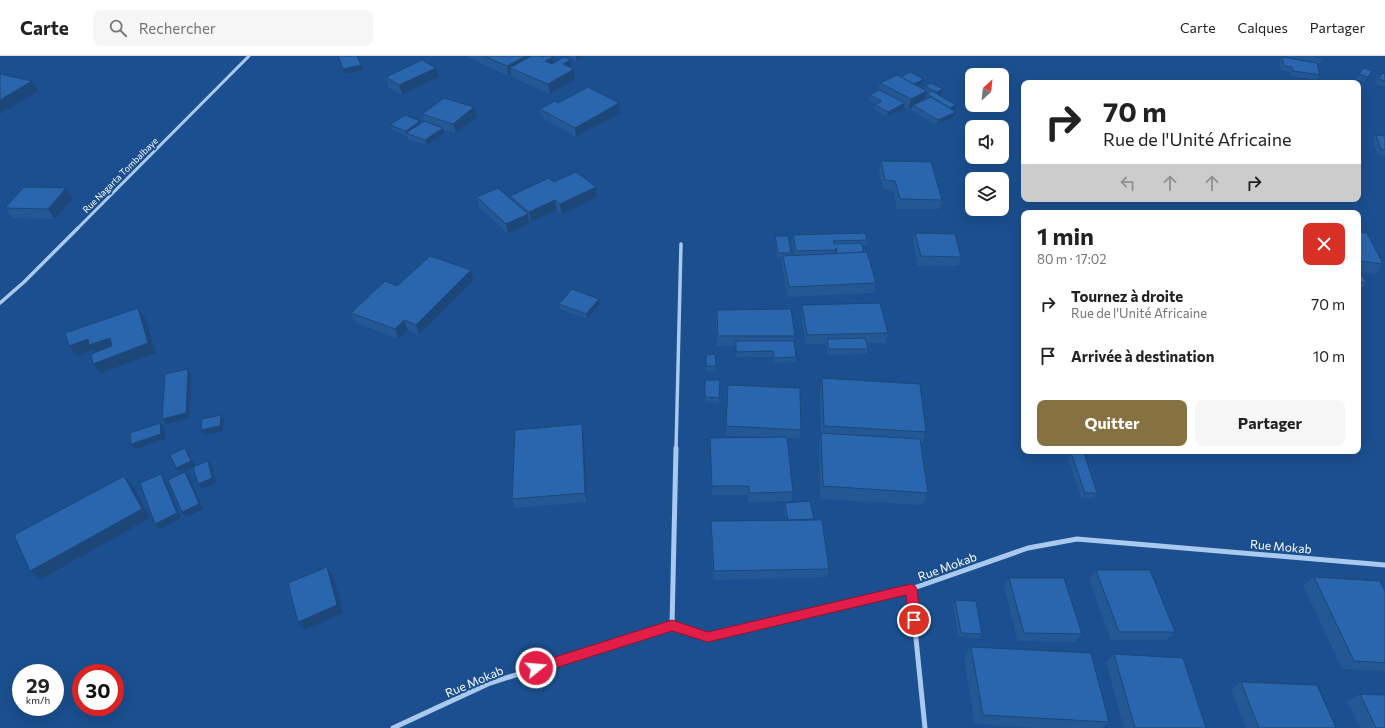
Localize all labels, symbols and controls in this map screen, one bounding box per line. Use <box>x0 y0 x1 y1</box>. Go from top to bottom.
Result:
search box <box>93 10 373 46</box>
text: Carte <box>20 16 69 39</box>
icon: search <box>107 17 129 39</box>
text: Rechercher <box>139 19 216 37</box>
text: Carte <box>1180 19 1216 36</box>
text: Calques <box>1238 19 1288 36</box>
text: Partager <box>1310 19 1365 36</box>
north arrow <box>965 68 1009 112</box>
map controls <box>965 68 1009 216</box>
text: 70 m <box>1103 94 1167 128</box>
icon: right <box>1037 96 1089 148</box>
button: sound <box>965 120 1009 164</box>
text: Rue de l'Unité Africaine <box>1103 128 1292 150</box>
street label: Rue Nagarta Tombalbaye <box>80 135 160 215</box>
button: layers <box>965 172 1009 216</box>
icon: left <box>1117 172 1139 194</box>
icon: ahead <box>1159 172 1181 194</box>
icon: ahead <box>1201 172 1223 194</box>
icon: right <box>1243 172 1265 194</box>
text: 1 min <box>1037 221 1094 250</box>
button: close <box>1303 223 1345 265</box>
text: 80 m · 17:02 <box>1037 251 1106 267</box>
text: Tournez à droite <box>1071 287 1183 305</box>
icon: right <box>1037 293 1059 315</box>
text: 70 m <box>1311 295 1345 313</box>
text: Rue de l'Unité Africaine <box>1071 305 1207 321</box>
icon: arrive <box>1037 345 1059 367</box>
text: Arrivée à destination <box>1071 347 1214 365</box>
text: 10 m <box>1313 347 1345 365</box>
button: Quitter <box>1037 400 1187 446</box>
button: Partager <box>1195 400 1345 446</box>
street label: Rue Mokab <box>1250 536 1312 556</box>
street label: Rue Mokab <box>916 549 978 583</box>
pin <box>897 603 931 637</box>
icon: arrive <box>903 609 925 631</box>
position arrow <box>515 647 557 689</box>
street label: Rue Mokab <box>443 662 505 700</box>
speed limit sign: 30 <box>72 664 124 716</box>
text: 29 <box>26 673 50 697</box>
text: km/h <box>26 694 50 706</box>

